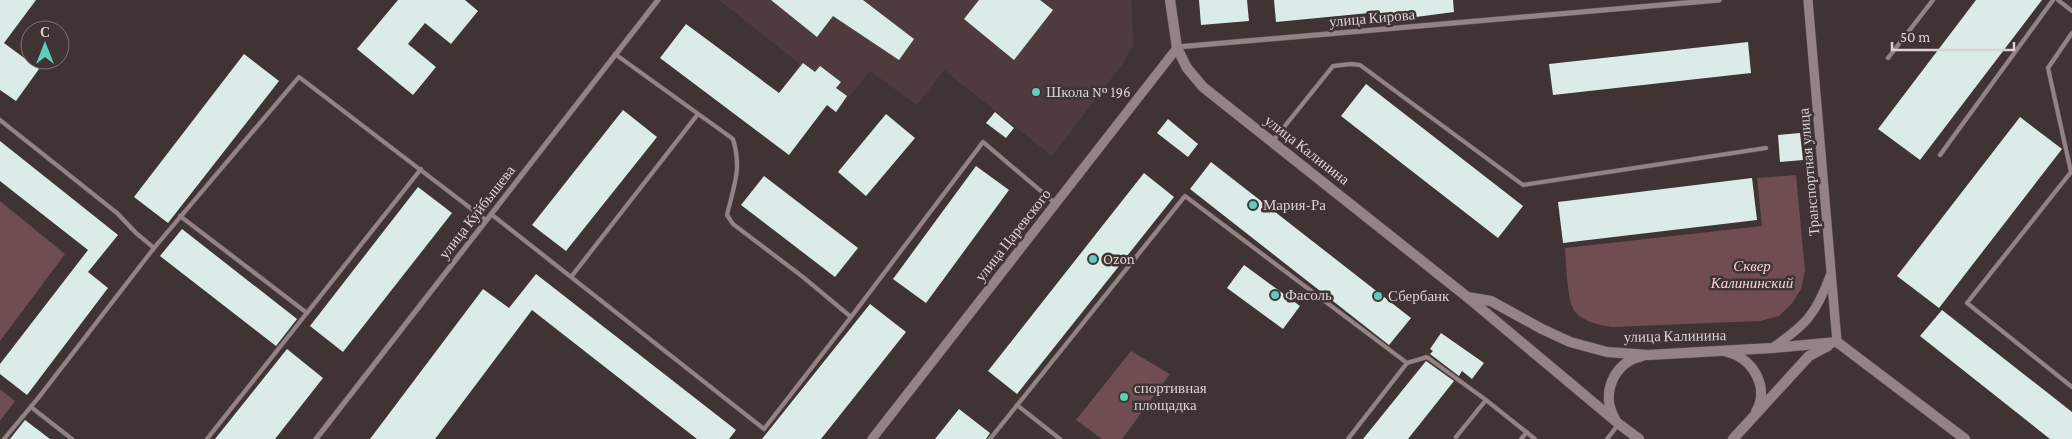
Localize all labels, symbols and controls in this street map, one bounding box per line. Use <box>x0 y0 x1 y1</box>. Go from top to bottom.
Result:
street label: улица Кирова <box>1328 6 1416 30</box>
north arrow <box>20 20 70 70</box>
scale bar <box>1892 20 2014 52</box>
text: С <box>40 24 50 40</box>
text: 50 m <box>1900 29 1930 45</box>
place label: Школа № 196 <box>1046 84 1131 100</box>
marker: Школа № 196 <box>1030 86 1042 98</box>
street label: Транспортная улица <box>1795 107 1823 237</box>
street label: улица Калинина <box>1262 112 1353 188</box>
street label: улица Куйбышева <box>436 162 519 262</box>
street label: улица Царевского <box>972 186 1054 284</box>
place label: Мария-Ра <box>1263 197 1326 213</box>
marker: Мария-Ра <box>1247 199 1259 211</box>
place label: Ozon <box>1103 251 1135 267</box>
marker: Ozon <box>1087 253 1099 265</box>
park label: Сквер Калининский <box>1710 258 1794 291</box>
place label: Фасоль <box>1285 287 1332 303</box>
place label: Сбербанк <box>1388 288 1450 304</box>
marker: Фасоль <box>1269 289 1281 301</box>
marker: Сбербанк <box>1372 290 1384 302</box>
street label: улица Калинина <box>1624 327 1727 345</box>
place label: спортивная площадка <box>1134 380 1207 413</box>
marker: спортивная площадка <box>1118 391 1130 403</box>

